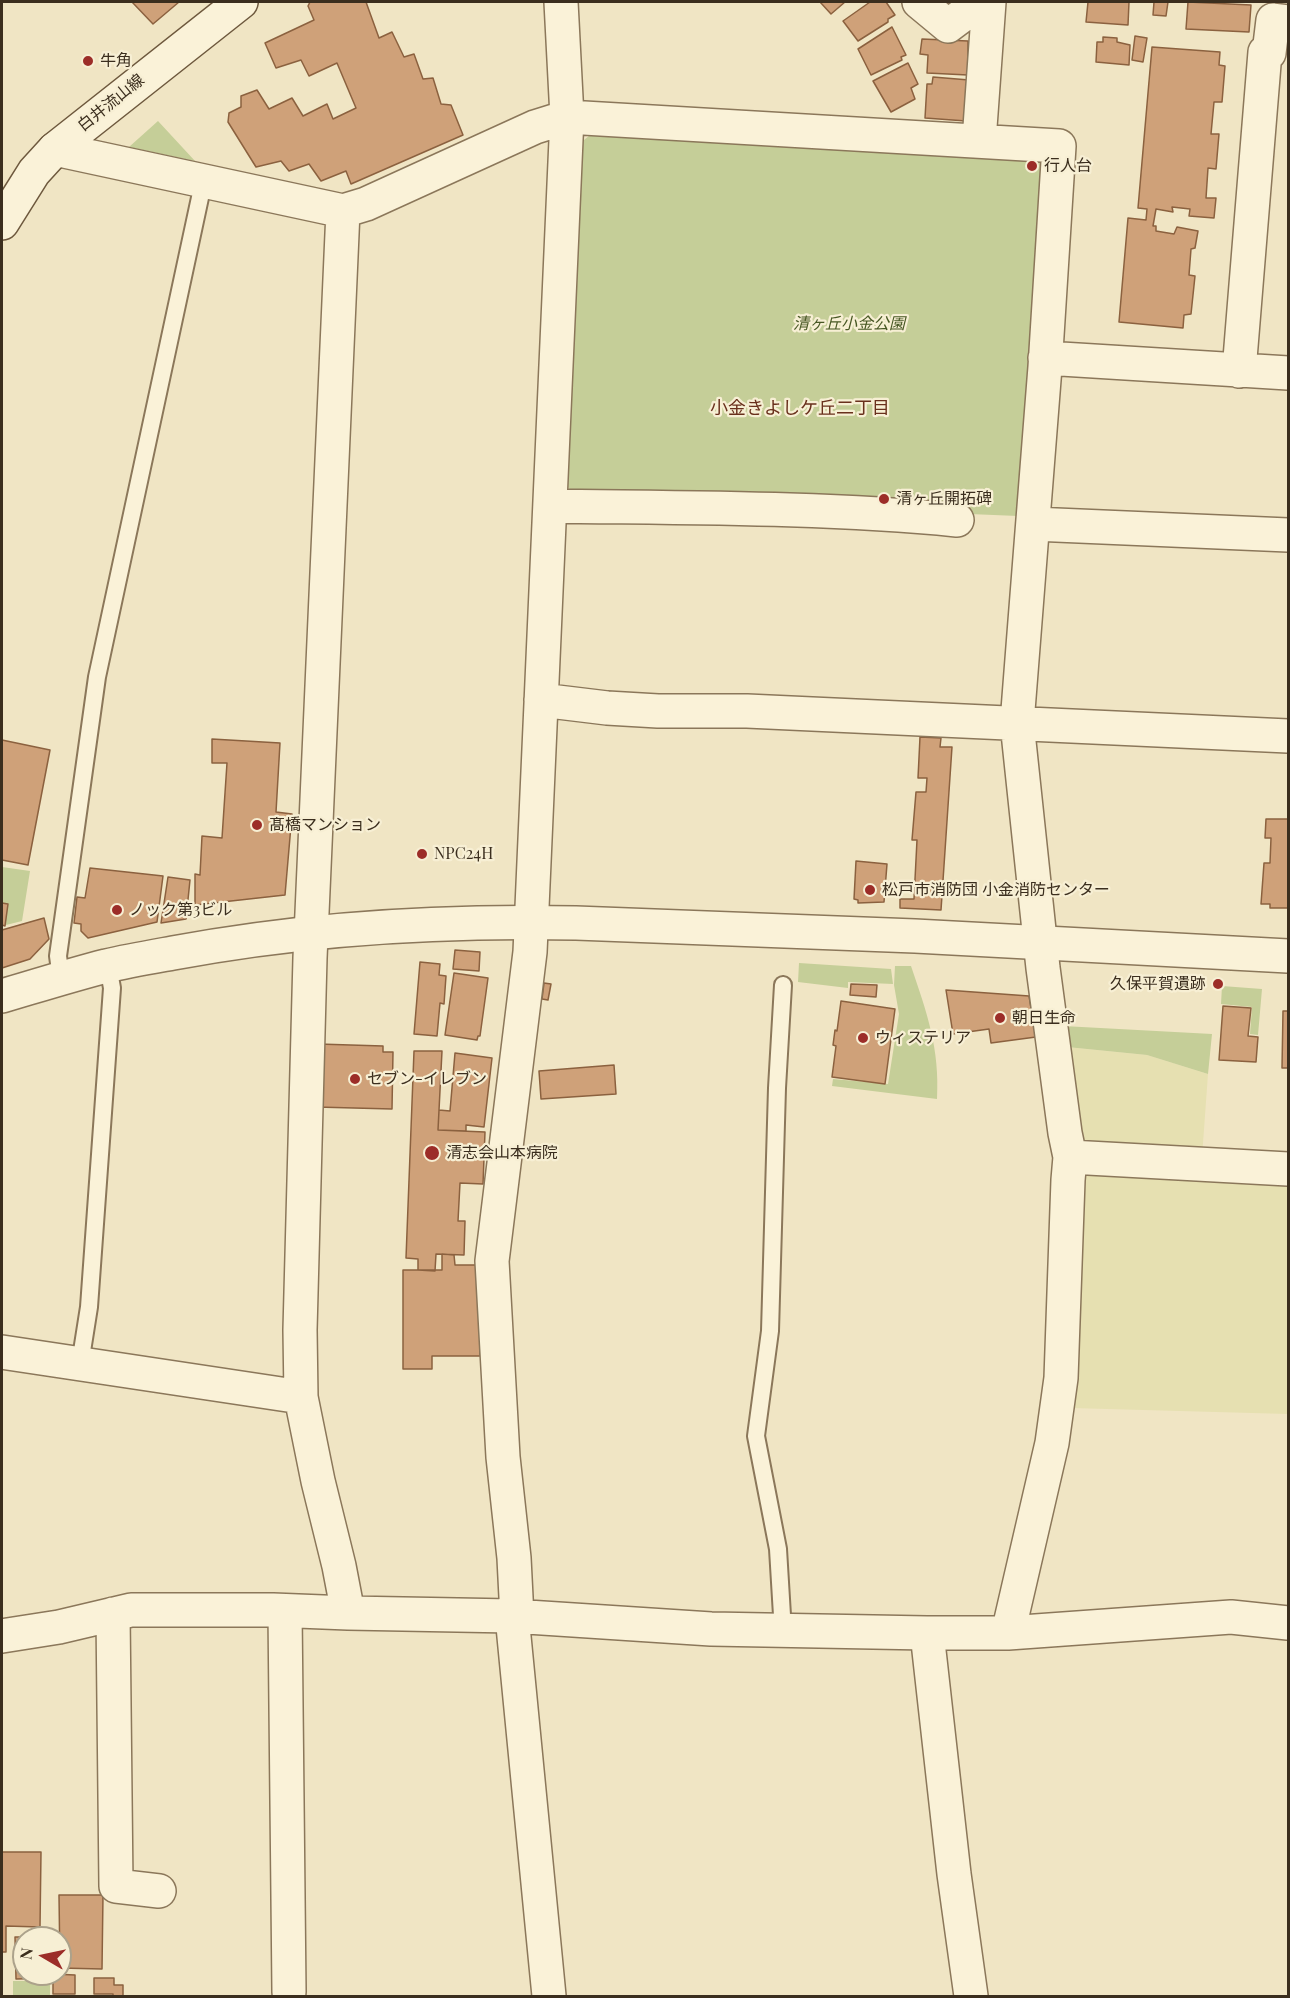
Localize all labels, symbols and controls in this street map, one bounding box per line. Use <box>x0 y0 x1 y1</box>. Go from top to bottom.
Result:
place label: 牛角 <box>100 51 132 71</box>
marker: 牛角 <box>81 54 95 68</box>
street label: 白井流山線 <box>74 70 148 136</box>
place label: 行人台 <box>1044 156 1092 176</box>
marker: 行人台 <box>1025 159 1039 173</box>
park label: 清ヶ丘小金公園 <box>793 314 905 334</box>
district label: 小金きよしケ丘二丁目 <box>710 397 890 419</box>
place label: 清ヶ丘開拓碑 <box>896 489 992 509</box>
marker: 清ヶ丘開拓碑 <box>877 492 891 506</box>
place label: 髙橋マンション <box>269 815 381 835</box>
marker: 髙橋マンション <box>250 818 264 832</box>
place label: NPC24H <box>434 844 493 864</box>
marker: NPC24H <box>415 847 429 861</box>
place label: 松戸市消防団 小金消防センター <box>882 880 1110 900</box>
marker: 松戸市消防団 小金消防センター <box>863 883 877 897</box>
place label: ノック第3ビル <box>129 900 232 920</box>
marker: ノック第3ビル <box>110 903 124 917</box>
place label: 久保平賀遺跡 <box>1110 974 1206 994</box>
marker: 久保平賀遺跡 <box>1211 977 1225 991</box>
place label: 朝日生命 <box>1012 1008 1076 1028</box>
marker: 朝日生命 <box>993 1011 1007 1025</box>
place label: ウィステリア <box>875 1028 971 1048</box>
marker: ウィステリア <box>856 1031 870 1045</box>
place label: セブン-イレブン <box>367 1069 487 1089</box>
marker: セブン-イレブン <box>348 1072 362 1086</box>
place label: 清志会山本病院 <box>446 1143 558 1163</box>
marker: 清志会山本病院 <box>423 1144 441 1162</box>
north arrow <box>12 1926 72 1986</box>
text: N <box>14 1946 37 1961</box>

